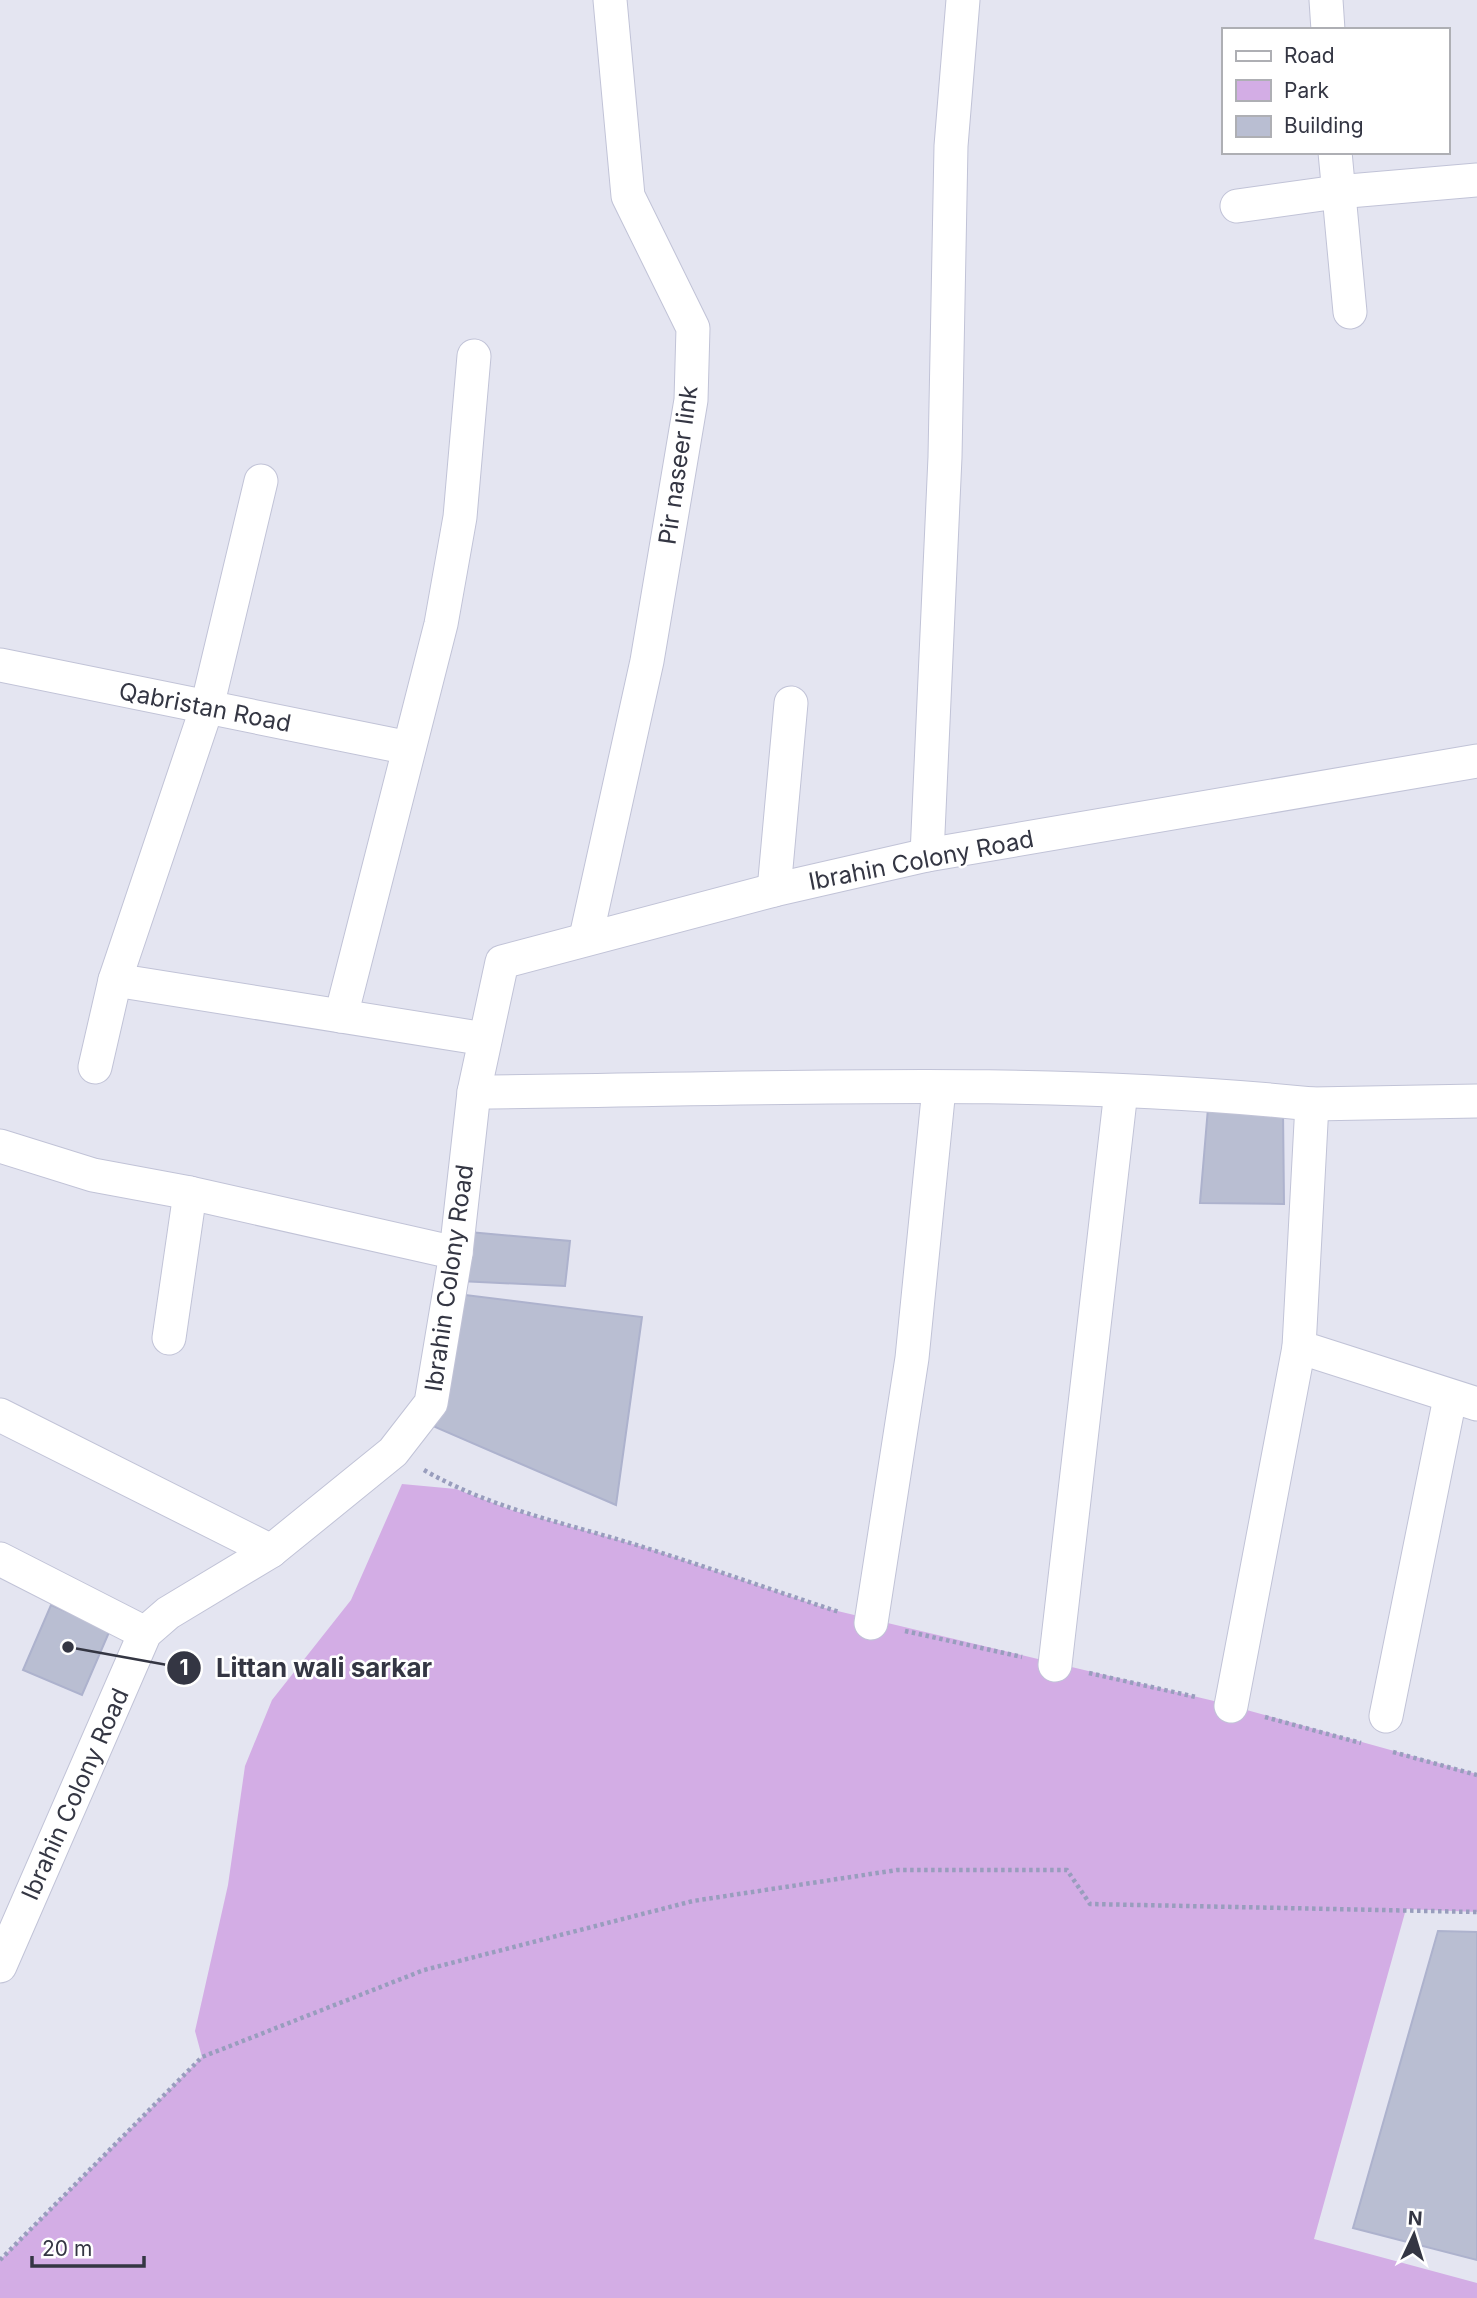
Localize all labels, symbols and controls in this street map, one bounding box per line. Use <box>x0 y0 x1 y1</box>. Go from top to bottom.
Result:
legend <box>1222 28 1449 154</box>
text: Road <box>1284 43 1335 68</box>
text: Park <box>1284 78 1329 103</box>
text: Building <box>1284 113 1364 138</box>
street label: Pir naseer link <box>653 384 703 546</box>
street label: Qabristan Road <box>116 676 294 738</box>
street label: Ibrahin Colony Road <box>806 824 1036 896</box>
street label: Ibrahin Colony Road <box>419 1163 479 1393</box>
callout: Littan wali sarkar <box>166 1644 446 1691</box>
text: Littan wali sarkar <box>216 1652 433 1683</box>
text: 1 <box>179 1655 189 1680</box>
street label: Ibrahin Colony Road <box>15 1684 135 1904</box>
north arrow <box>1379 2200 1449 2270</box>
text: N <box>1407 2207 1423 2231</box>
scale bar <box>32 2224 144 2268</box>
text: 20 m <box>42 2236 92 2261</box>

